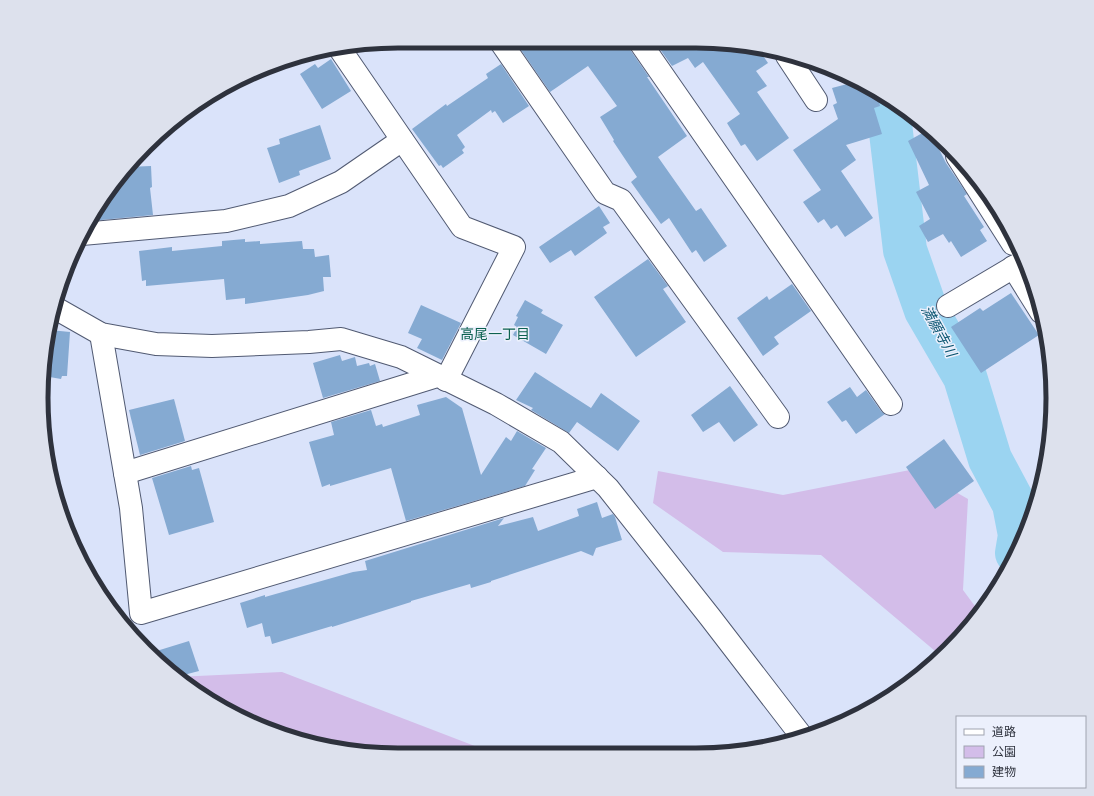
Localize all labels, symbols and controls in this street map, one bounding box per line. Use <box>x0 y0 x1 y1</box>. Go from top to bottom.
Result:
water label: 満願寺川 <box>918 302 961 362</box>
district label: 高尾一丁目 <box>460 325 530 343</box>
legend <box>956 716 1086 788</box>
text: 道路 <box>992 724 1016 740</box>
text: 公園 <box>992 744 1016 760</box>
text: 建物 <box>992 764 1016 780</box>

